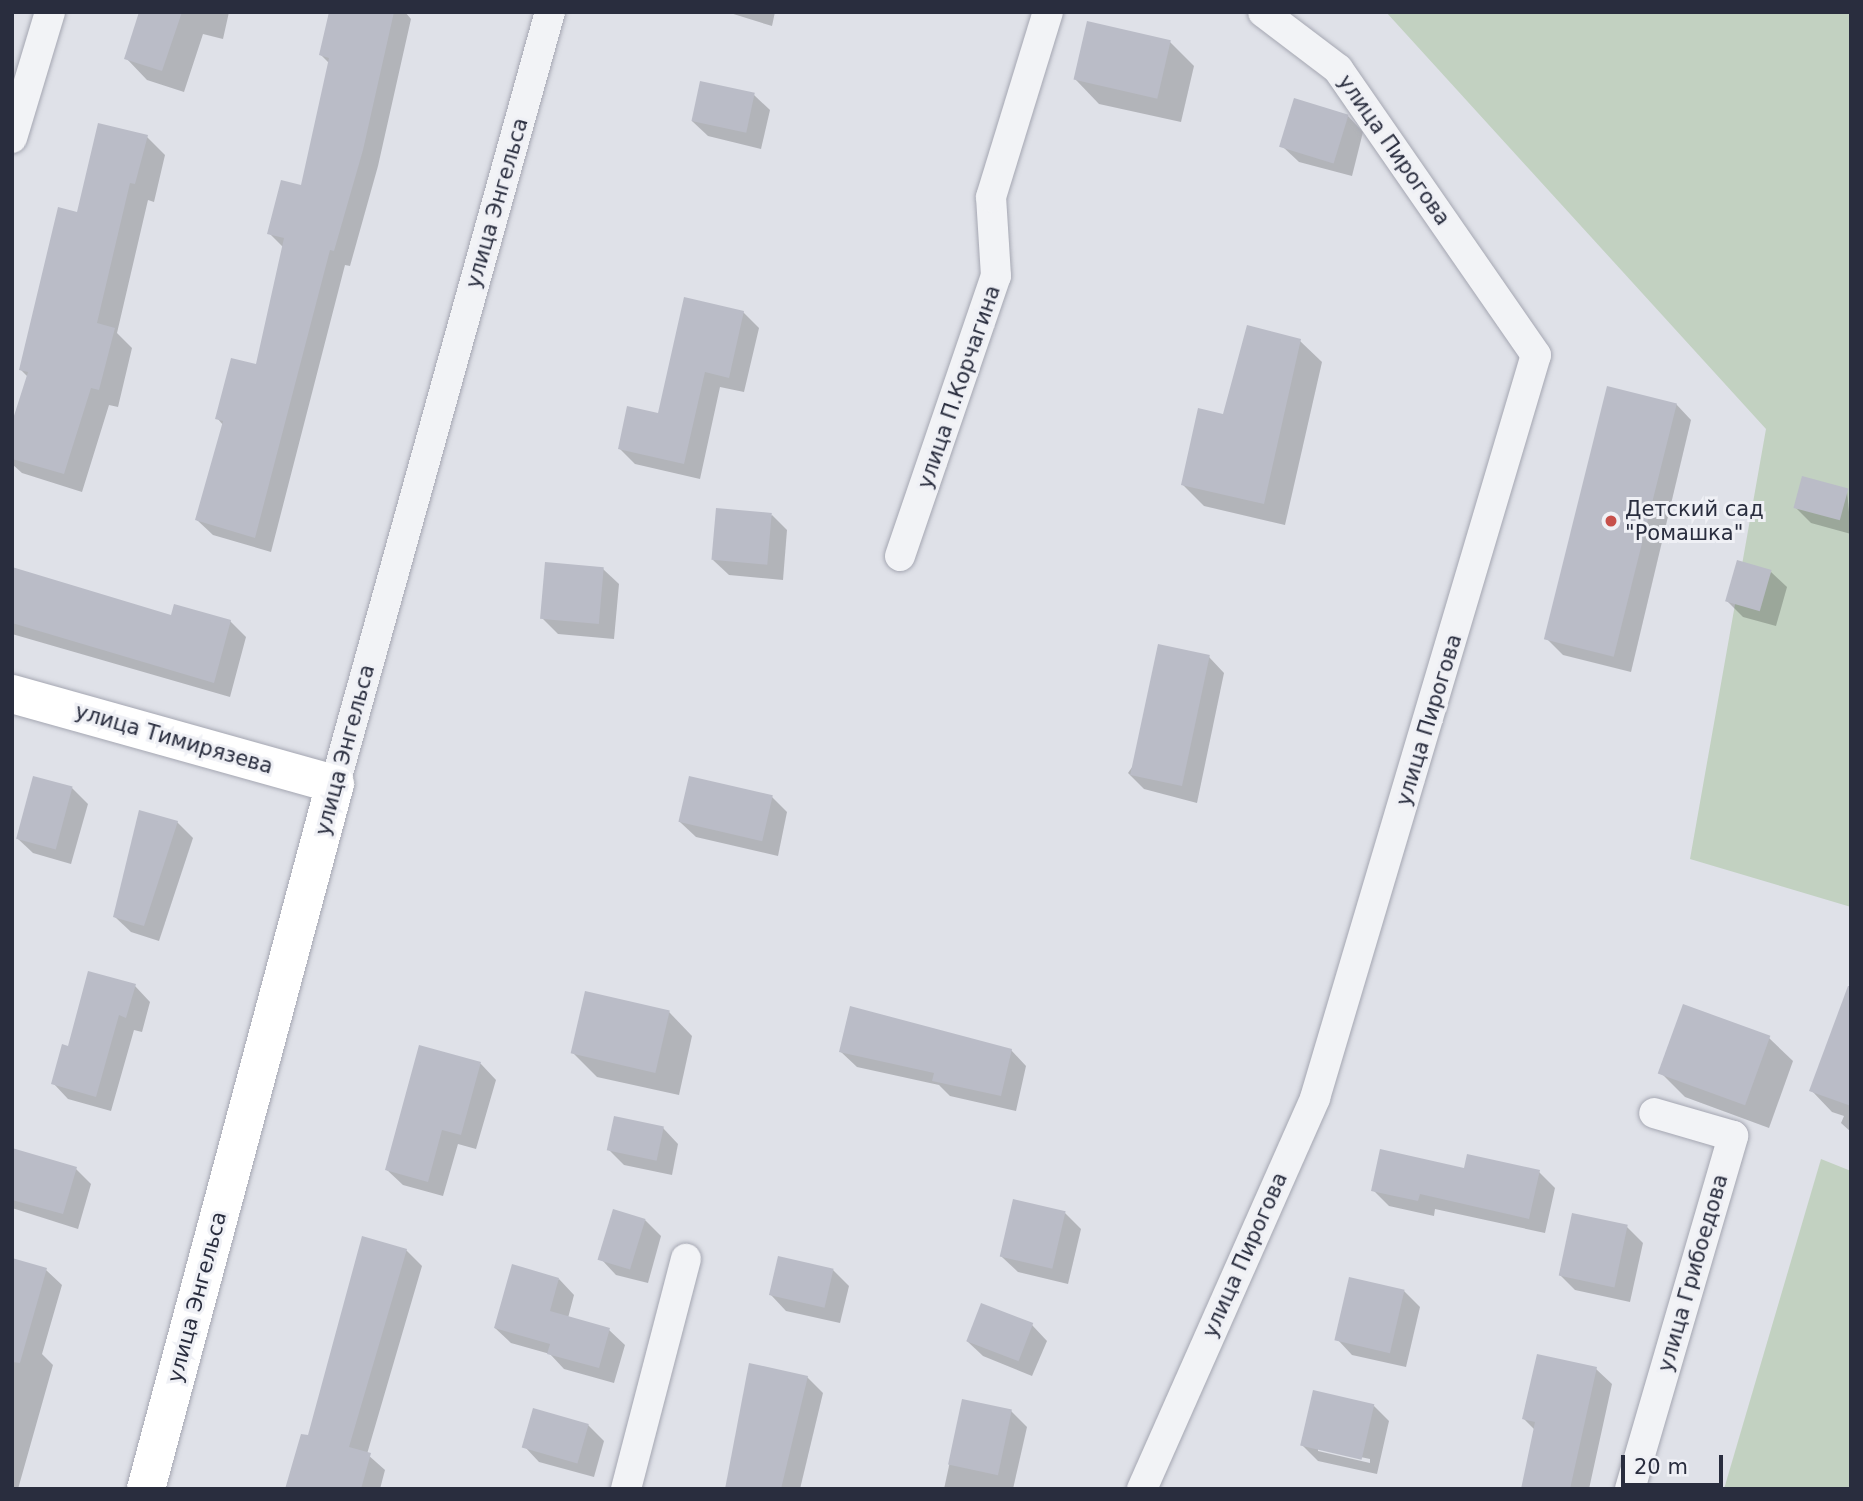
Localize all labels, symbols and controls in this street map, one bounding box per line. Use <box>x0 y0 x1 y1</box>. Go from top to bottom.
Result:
street label: улица Пирогова <box>1333 70 1455 230</box>
street label: улица Энгельса <box>461 115 533 291</box>
street label: улица П.Корчагина <box>912 282 1006 492</box>
place label: Детский сад "Ромашка" <box>1625 496 1764 546</box>
marker: Детский сад "Ромашка" <box>1603 513 1619 529</box>
street label: улица Пирогова <box>1391 631 1467 809</box>
street label: улица Энгельса <box>310 662 380 838</box>
street label: улица Тимирязева <box>72 699 276 779</box>
street label: улица Пирогова <box>1197 1169 1293 1341</box>
street label: улица Грибоедова <box>1653 1171 1733 1375</box>
street label: улица Энгельса <box>162 1209 232 1385</box>
scale bar <box>1625 1442 1727 1486</box>
text: 20 m <box>1634 1455 1688 1479</box>

